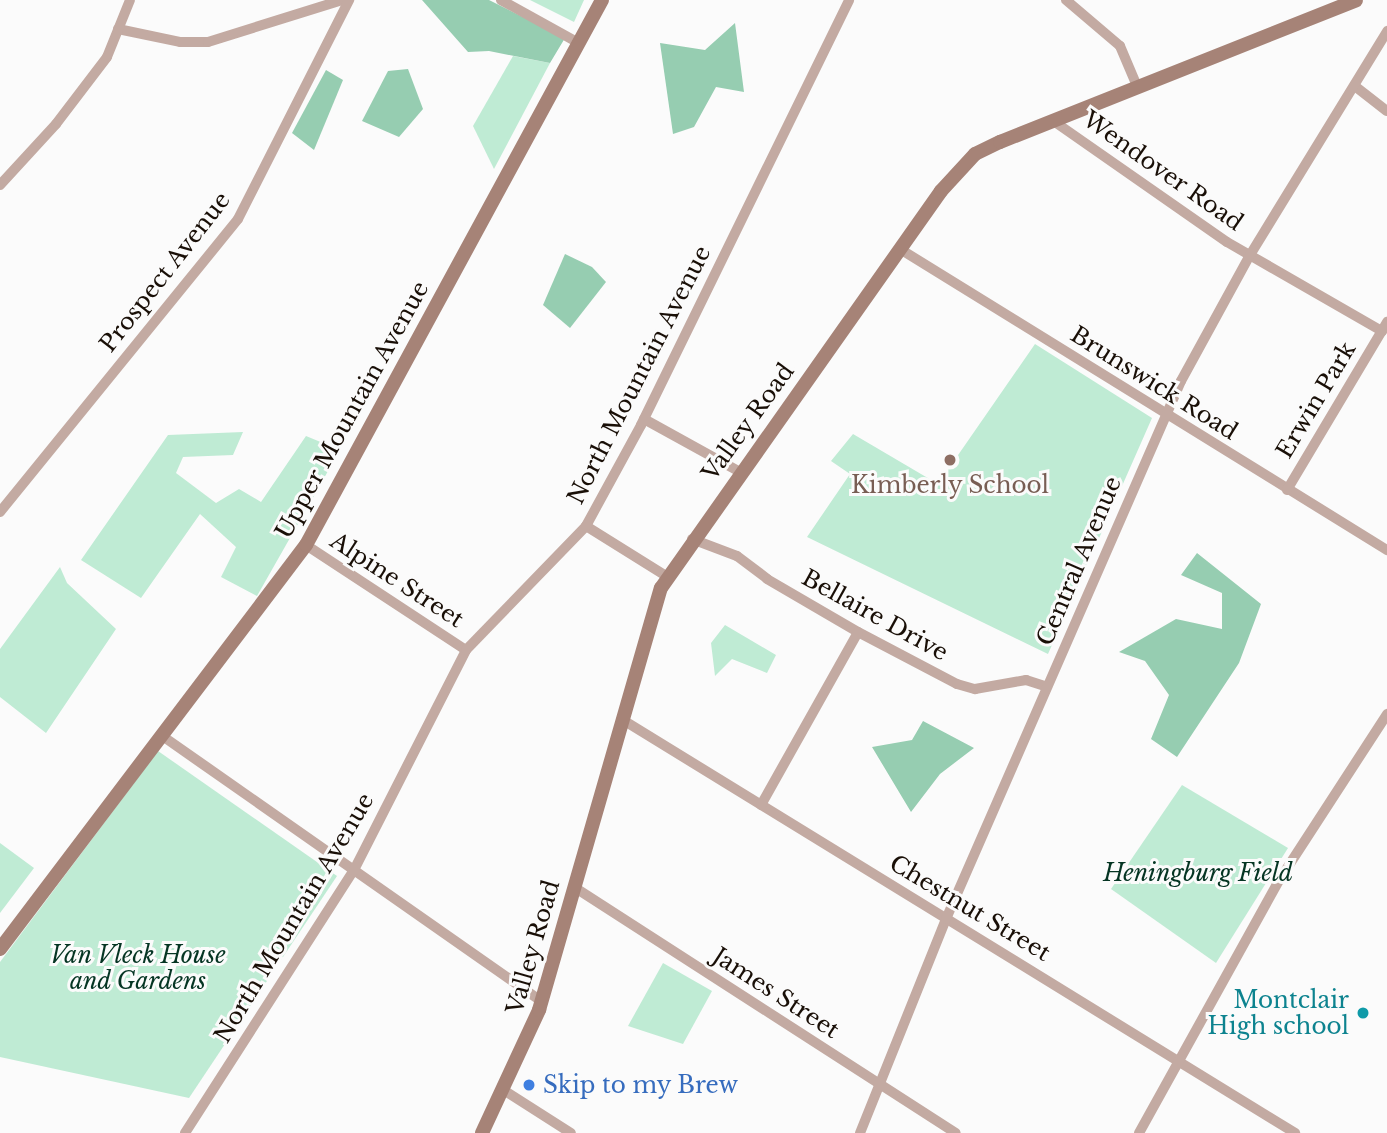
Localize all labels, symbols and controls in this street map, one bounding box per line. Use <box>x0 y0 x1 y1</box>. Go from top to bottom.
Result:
street label: Wendover Road <box>1077 105 1249 237</box>
street label: Prospect Avenue <box>94 186 236 358</box>
street label: North Mountain Avenue <box>562 241 716 509</box>
street label: Upper Mountain Avenue <box>269 276 435 544</box>
street label: Brunswick Road <box>1065 320 1243 446</box>
street label: Erwin Park <box>1270 337 1362 463</box>
street label: Valley Road <box>696 358 800 486</box>
marker: Kimberly School <box>942 452 958 468</box>
place label: Kimberly School <box>851 471 1049 499</box>
street label: Central Avenue <box>1031 472 1127 650</box>
street label: Alpine Street <box>325 527 469 633</box>
street label: Bellaire Drive <box>797 564 953 666</box>
street label: North Mountain Avenue <box>208 788 380 1048</box>
street label: Chestnut Street <box>885 849 1055 967</box>
park label: Heningburg Field <box>1103 859 1293 887</box>
street label: Valley Road <box>501 876 565 1018</box>
park label: Van Vleck House and Gardens <box>50 941 226 995</box>
street label: James Street <box>708 942 844 1044</box>
place label: Montclair High school <box>1208 986 1349 1040</box>
marker: Montclair High school <box>1355 1005 1371 1021</box>
place label: Skip to my Brew <box>543 1071 739 1099</box>
marker: Skip to my Brew <box>521 1077 537 1093</box>

